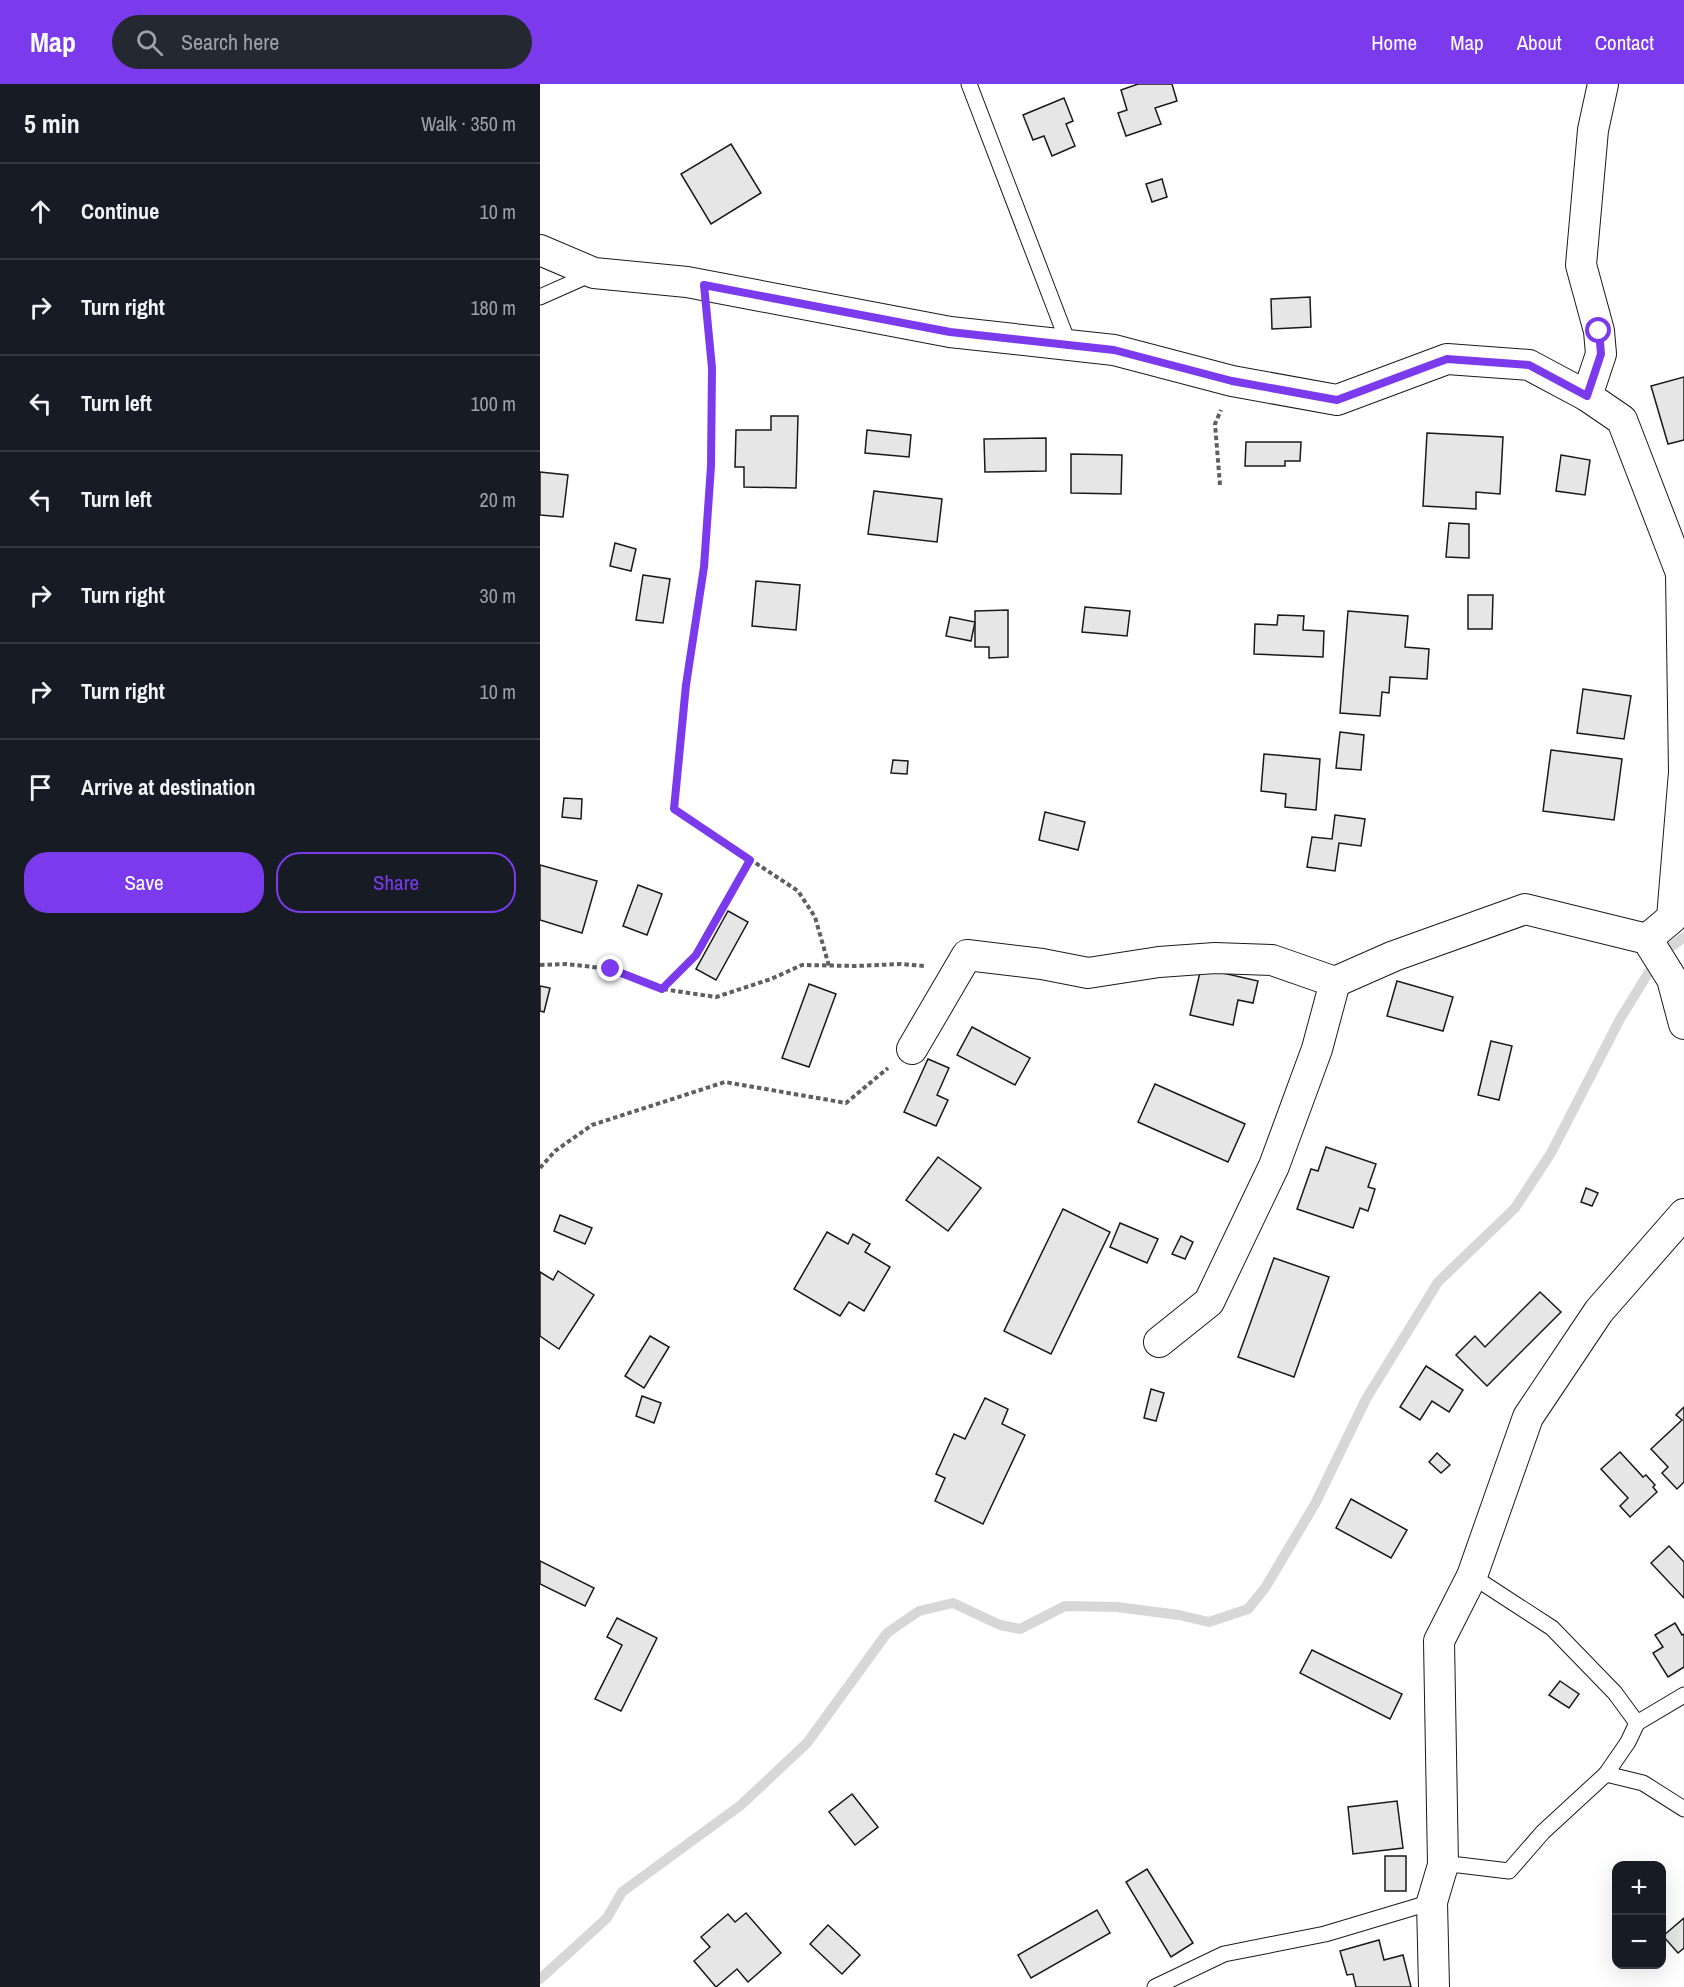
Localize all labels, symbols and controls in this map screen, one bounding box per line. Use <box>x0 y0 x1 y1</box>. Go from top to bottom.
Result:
search box <box>112 15 532 69</box>
text: Map <box>30 23 76 61</box>
icon: search <box>133 26 166 59</box>
text: Search here <box>181 27 279 57</box>
text: Home <box>1371 28 1417 57</box>
text: Map <box>1450 28 1484 57</box>
text: About <box>1517 28 1562 57</box>
text: Contact <box>1595 28 1654 57</box>
text: 5 min <box>24 106 80 141</box>
text: Walk · 350 m <box>421 110 516 137</box>
icon: ahead <box>24 195 57 228</box>
text: Continue <box>81 196 159 226</box>
text: 10 m <box>480 198 516 225</box>
icon: right <box>24 291 57 324</box>
text: Turn right <box>81 292 165 322</box>
text: 180 m <box>470 294 516 321</box>
route start <box>1585 317 1611 343</box>
icon: left <box>24 387 57 420</box>
text: Turn left <box>81 388 152 418</box>
text: 100 m <box>470 390 516 417</box>
icon: left <box>24 483 57 516</box>
text: Turn left <box>81 484 152 514</box>
text: 20 m <box>480 486 516 513</box>
icon: right <box>24 579 57 612</box>
text: Turn right <box>81 580 165 610</box>
text: 30 m <box>480 582 516 609</box>
icon: right <box>24 675 57 708</box>
text: Turn right <box>81 676 165 706</box>
text: 10 m <box>480 678 516 705</box>
icon: arrive <box>24 771 57 804</box>
text: Arrive at destination <box>81 772 255 802</box>
button: Save <box>24 852 264 913</box>
button: Share <box>276 852 516 913</box>
route end <box>597 955 623 981</box>
map controls <box>1612 1861 1666 1969</box>
button: + <box>1612 1861 1666 1915</box>
button: − <box>1612 1915 1666 1969</box>

